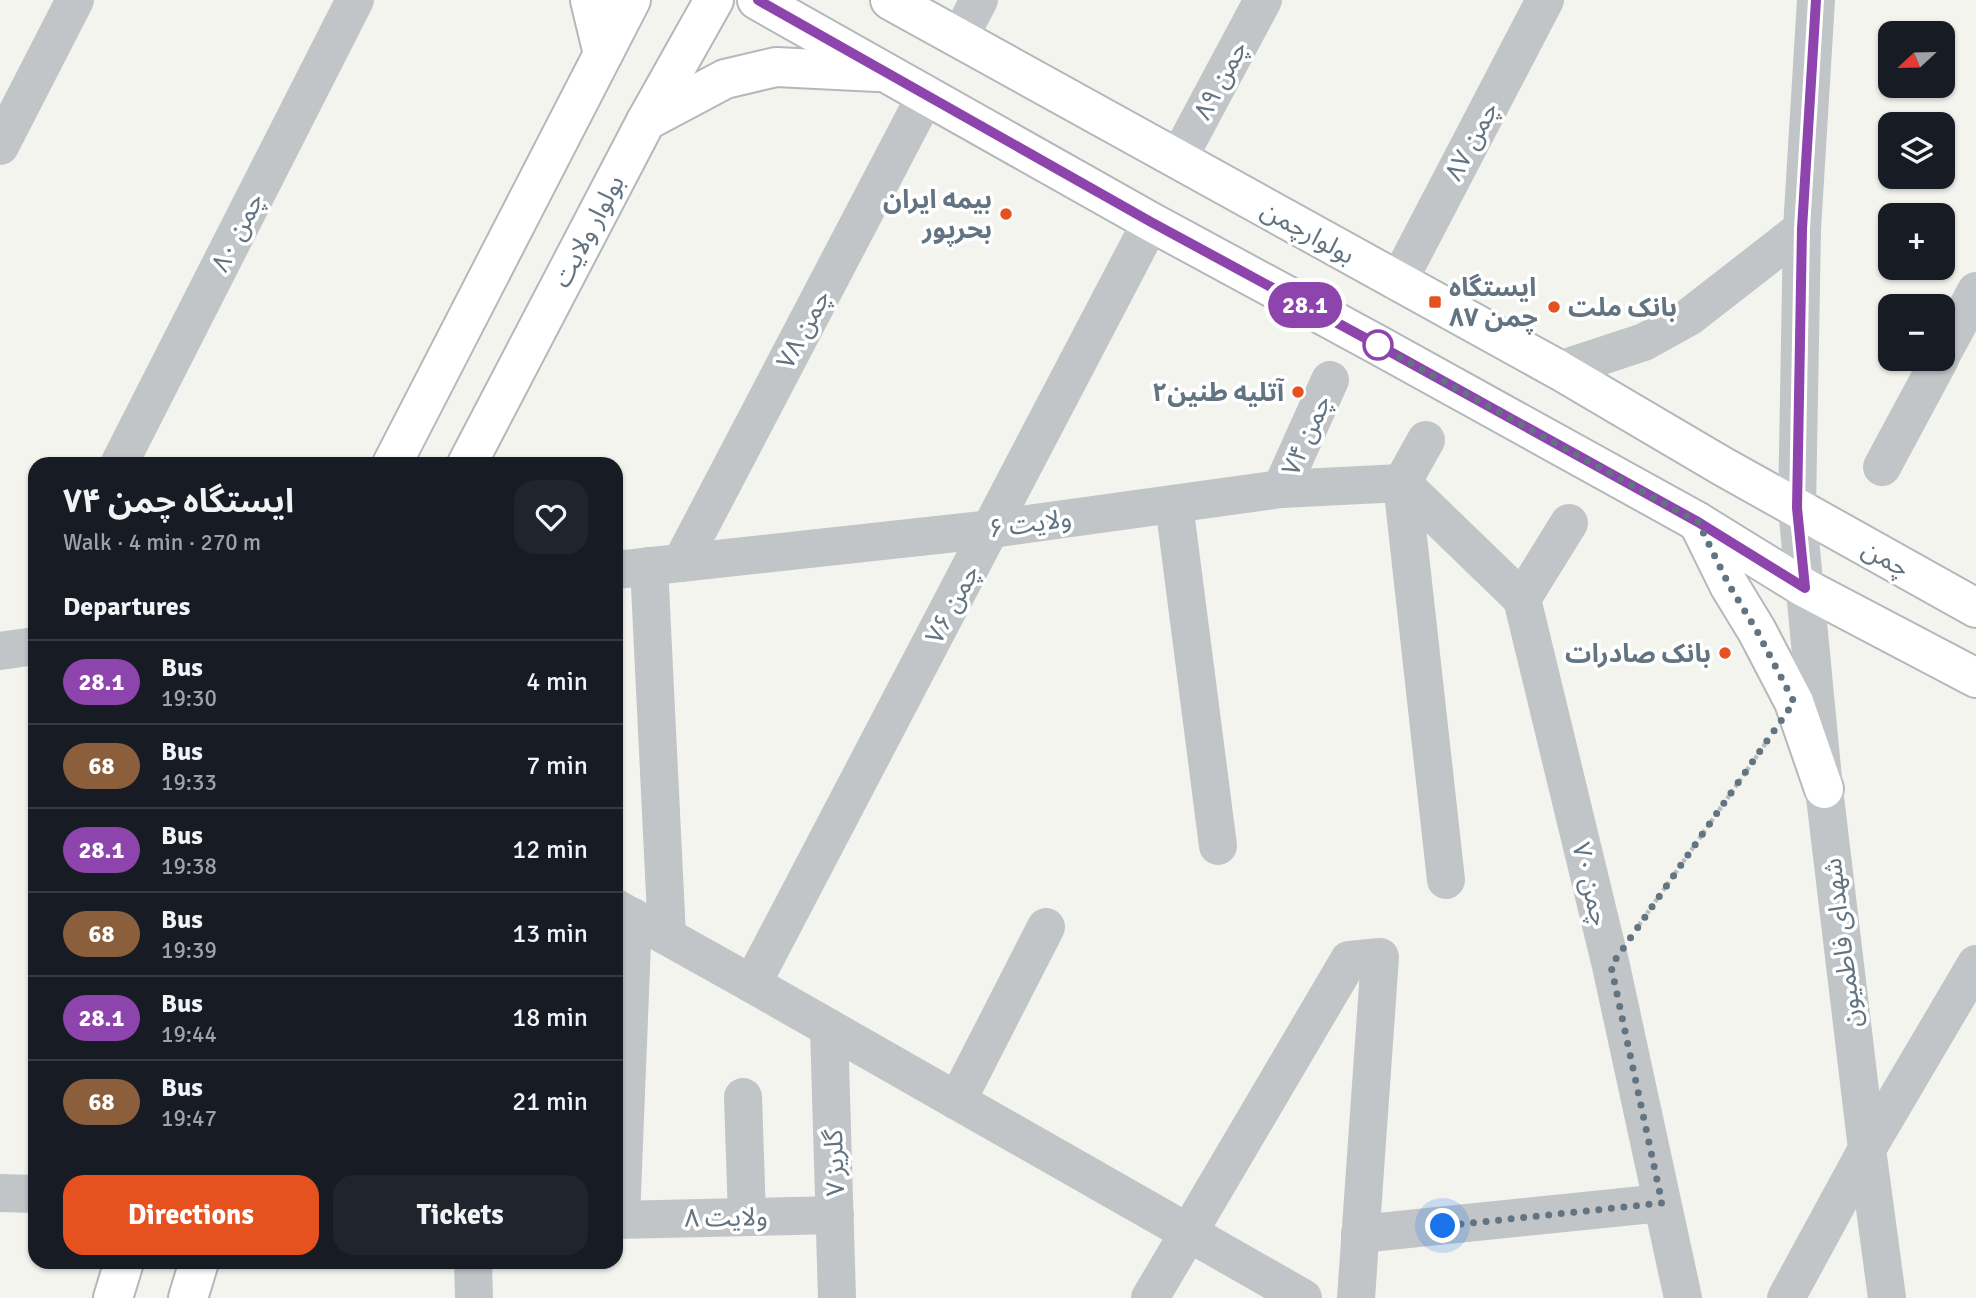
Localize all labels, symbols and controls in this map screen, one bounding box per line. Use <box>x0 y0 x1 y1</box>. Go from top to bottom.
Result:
north arrow <box>1878 21 1955 98</box>
map controls <box>1878 21 1955 371</box>
street label: چمن ۸۹ <box>1187 36 1255 125</box>
street label: چمن ۸۷ <box>1438 97 1506 186</box>
button: layers <box>1878 112 1955 189</box>
street label: بولوار ولایت <box>546 170 632 293</box>
place label: بيمه ايران بحرپور <box>883 184 992 247</box>
street label: چمن ۸۰ <box>204 187 271 278</box>
street label: بولوارچمن <box>1255 194 1360 272</box>
button: + <box>1878 203 1955 280</box>
marker: بيمه ايران بحرپور <box>998 206 1014 222</box>
place label: ایستگاه چمن ۸۷ <box>1449 272 1538 335</box>
line badge: 28.1 <box>1256 282 1354 328</box>
street label: چمن ۷۸ <box>770 285 838 374</box>
text: 28.1 <box>1282 290 1328 320</box>
place label: بانک ملت <box>1568 292 1677 324</box>
marker: ایستگاه چمن ۸۷ <box>1427 294 1443 310</box>
button: − <box>1878 294 1955 371</box>
marker: بانک ملت <box>1546 299 1562 315</box>
unlabelled marker <box>1363 330 1393 360</box>
place label: آتلیه طنین۲ <box>1152 377 1285 409</box>
marker: آتلیه طنین۲ <box>1290 384 1306 400</box>
street label: چمن ۷۴ <box>1275 390 1339 481</box>
button: heart <box>514 480 588 554</box>
text: ایستگاه چمن ۷۴ <box>63 481 294 522</box>
street label: ولایت ۶ <box>987 502 1074 546</box>
text: Walk · 4 min · 270 m <box>63 528 261 557</box>
street label: چمن <box>1856 533 1915 585</box>
street label: چمن ۷۶ <box>919 560 987 649</box>
text: Departures <box>63 591 190 623</box>
place label: بانک صادرات <box>1565 638 1711 670</box>
marker: بانک صادرات <box>1717 645 1733 661</box>
text: Bus <box>161 652 203 684</box>
text: 4 min <box>526 666 588 698</box>
text: 28.1 <box>79 667 124 697</box>
text: 19:30 <box>161 684 217 713</box>
text: Bus <box>161 736 203 768</box>
text: 7 min <box>526 750 588 782</box>
text: 68 <box>89 751 114 781</box>
text: 19:33 <box>161 768 217 797</box>
text: Bus <box>161 820 203 852</box>
text: 12 min <box>512 834 588 866</box>
text: 28.1 <box>79 835 124 865</box>
street label: چمن ۷۰ <box>1564 839 1616 929</box>
text: 19:38 <box>161 852 217 881</box>
street label: شهدای فاطمیون <box>1817 856 1869 1030</box>
text: Bus <box>161 904 203 936</box>
text: 13 min <box>512 918 588 950</box>
text: 68 <box>89 919 114 949</box>
text: 19:39 <box>161 936 217 965</box>
text: Bus <box>161 988 203 1020</box>
text: 18 min <box>512 1002 588 1034</box>
text: 28.1 <box>79 1003 124 1033</box>
text: 19:44 <box>161 1020 217 1049</box>
text: Bus <box>161 1072 203 1104</box>
text: 21 min <box>512 1086 588 1118</box>
text: 68 <box>89 1087 114 1117</box>
text: 19:47 <box>161 1104 217 1133</box>
street label: گلریز ۷ <box>818 1129 852 1197</box>
button: Directions <box>63 1175 319 1255</box>
button: Tickets <box>333 1175 588 1255</box>
street label: ولایت ۸ <box>684 1201 768 1235</box>
your location <box>1425 1208 1460 1243</box>

